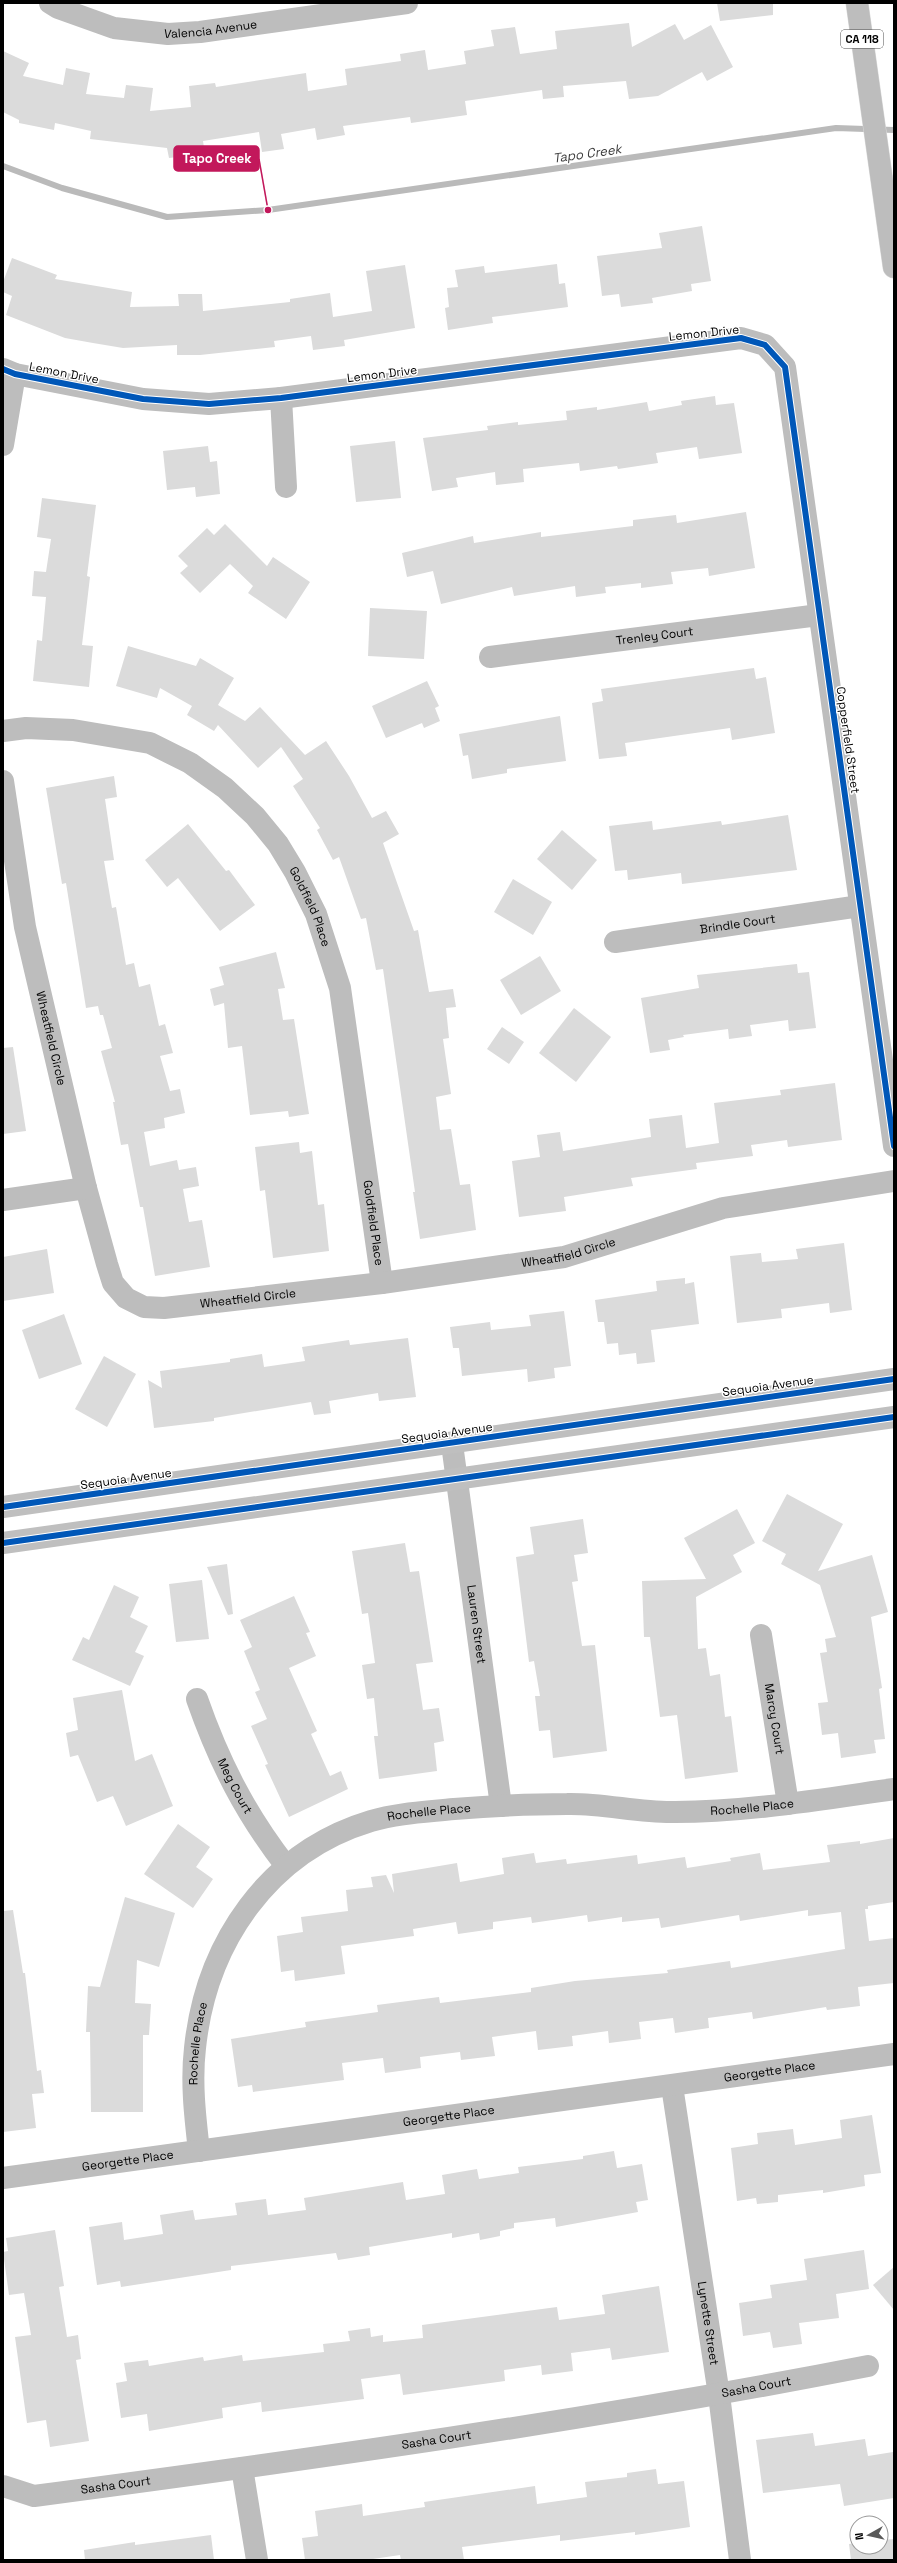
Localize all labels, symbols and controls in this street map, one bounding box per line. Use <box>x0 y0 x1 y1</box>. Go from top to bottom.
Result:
street label: Valencia Avenue <box>163 16 258 42</box>
road number: CA 118 <box>841 30 883 48</box>
water label: Tapo Creek <box>552 140 624 167</box>
callout: Tapo Creek <box>174 146 259 171</box>
text: Tapo Creek <box>182 150 252 167</box>
street label: Lemon Drive <box>668 321 740 345</box>
street label: Lemon Drive <box>28 358 100 388</box>
street label: Lemon Drive <box>346 362 418 386</box>
street label: Trenley Court <box>615 623 694 649</box>
street label: Copperfield Street <box>833 686 863 794</box>
street label: Goldfield Place <box>285 863 334 949</box>
street label: Brindle Court <box>699 911 777 937</box>
street label: Wheatfield Circle <box>32 990 70 1087</box>
street label: Goldfield Place <box>359 1179 387 1267</box>
street label: Wheatfield Circle <box>520 1234 617 1271</box>
street label: Wheatfield Circle <box>199 1285 297 1312</box>
street label: Sequoia Avenue <box>721 1372 815 1400</box>
street label: Sequoia Avenue <box>400 1419 494 1447</box>
street label: Sequoia Avenue <box>79 1465 173 1493</box>
street label: Lauren Street <box>463 1584 490 1665</box>
street label: Marcy Court <box>761 1682 788 1756</box>
street label: Meg Court <box>214 1756 256 1817</box>
street label: Rochelle Place <box>710 1795 795 1819</box>
street label: Rochelle Place <box>386 1800 471 1825</box>
street label: Rochelle Place <box>185 2000 211 2085</box>
street label: Georgette Place <box>723 2057 816 2086</box>
street label: Georgette Place <box>402 2102 496 2130</box>
street label: Georgette Place <box>81 2146 175 2175</box>
street label: Lynette Street <box>694 2280 722 2366</box>
street label: Sasha Court <box>720 2373 792 2401</box>
street label: Sasha Court <box>400 2427 473 2453</box>
street label: Sasha Court <box>80 2472 152 2498</box>
north arrow <box>849 2515 889 2555</box>
text: N <box>852 2532 867 2541</box>

